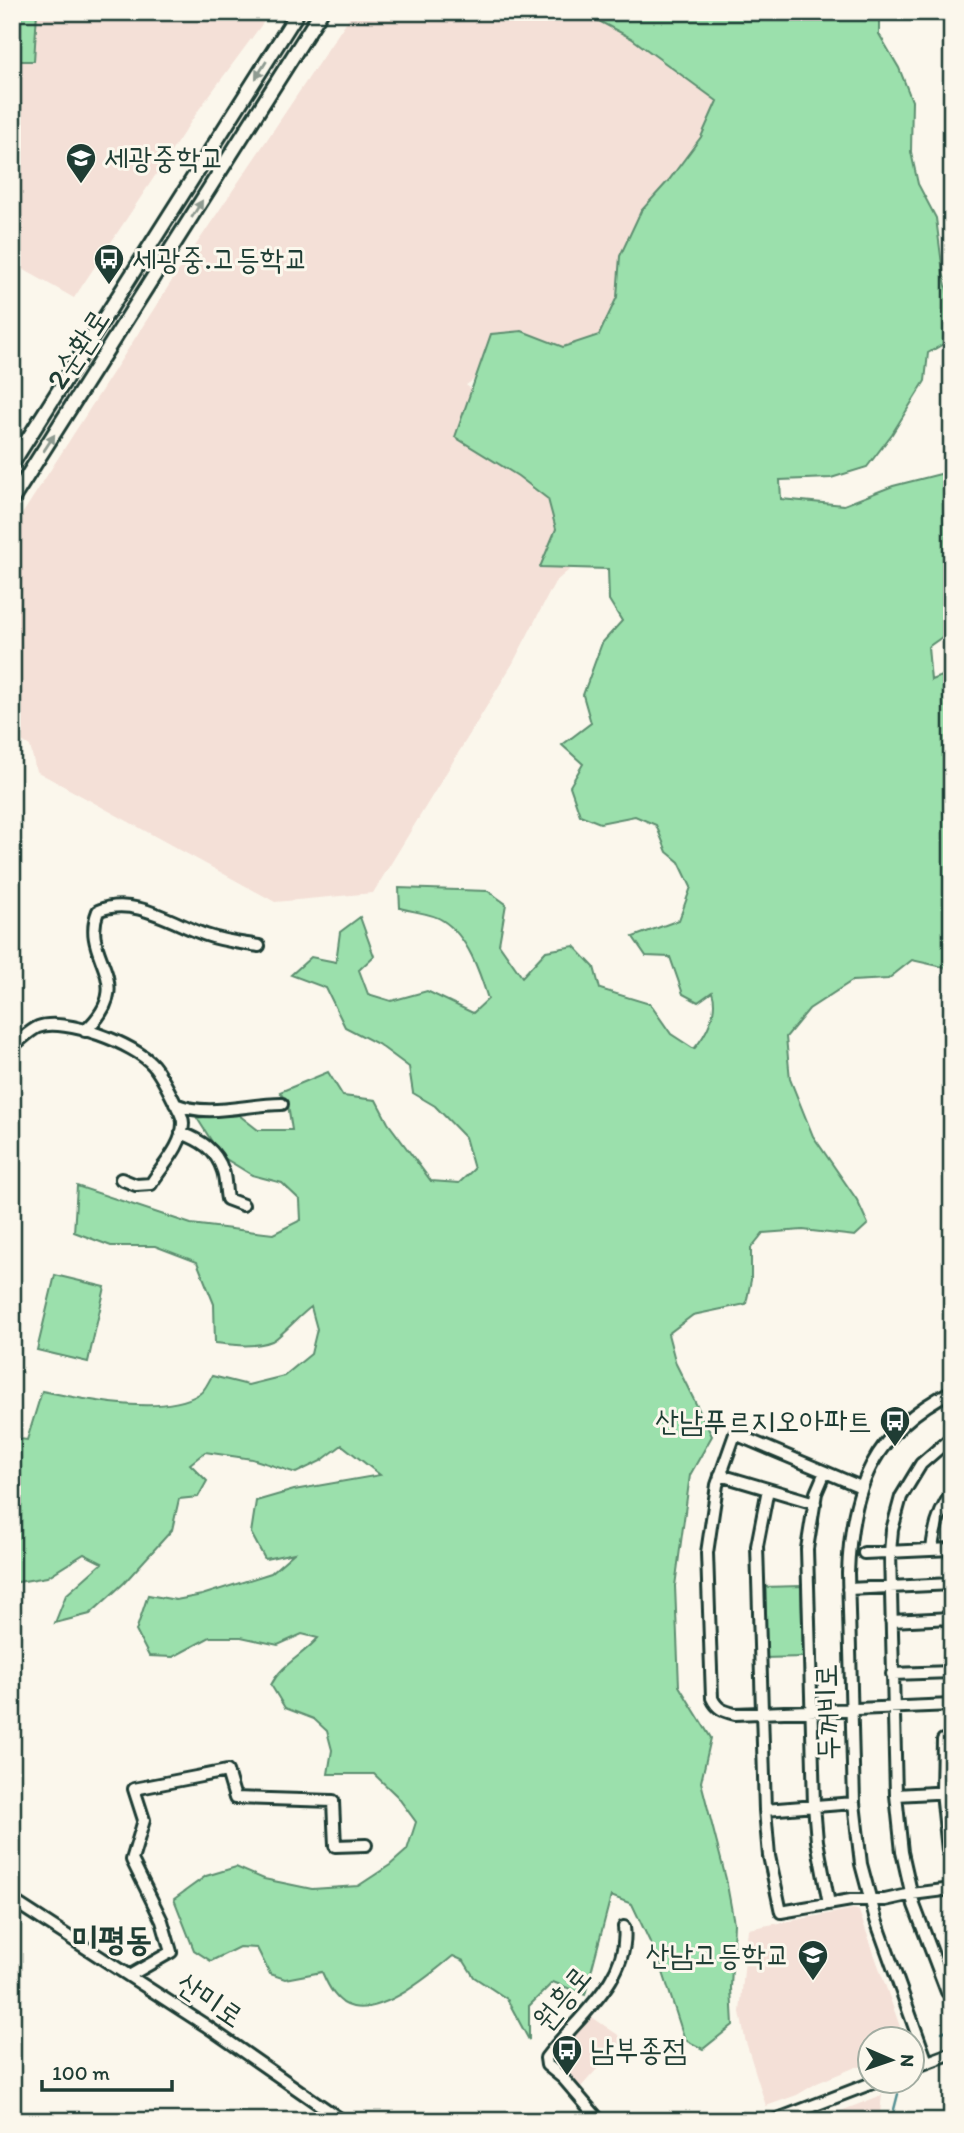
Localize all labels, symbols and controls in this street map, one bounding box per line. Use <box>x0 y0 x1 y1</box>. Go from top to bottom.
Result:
one-way arrow <box>255 60 268 80</box>
place label: 세광중학교 <box>104 139 225 176</box>
school or university icon: 세광중학교 <box>64 141 98 185</box>
one-way arrow <box>191 200 204 219</box>
place label: 세광중.고등학교 <box>132 240 308 277</box>
bus stop icon: 세광중.고등학교 <box>92 242 126 286</box>
street label: 2순환로 <box>38 302 117 396</box>
one-way arrow <box>42 434 56 452</box>
place label: 산남푸르지오아파트 <box>655 1402 872 1439</box>
bus stop icon: 산남푸르지오아파트 <box>878 1404 912 1448</box>
street label: 두꺼비로 <box>807 1663 846 1761</box>
district label: 미평동 <box>72 1919 152 1958</box>
place label: 산남고등학교 <box>645 1936 790 1973</box>
school or university icon: 산남고등학교 <box>796 1938 830 1982</box>
street label: 원흥로 <box>524 1958 599 2037</box>
street label: 산미로 <box>170 1964 251 2035</box>
north arrow <box>856 2024 926 2094</box>
place label: 남부종점 <box>590 2031 687 2068</box>
bus stop icon: 남부종점 <box>550 2033 584 2077</box>
scale bar <box>42 2049 172 2093</box>
text: N <box>896 2054 919 2067</box>
text: 100 m <box>52 2060 110 2085</box>

